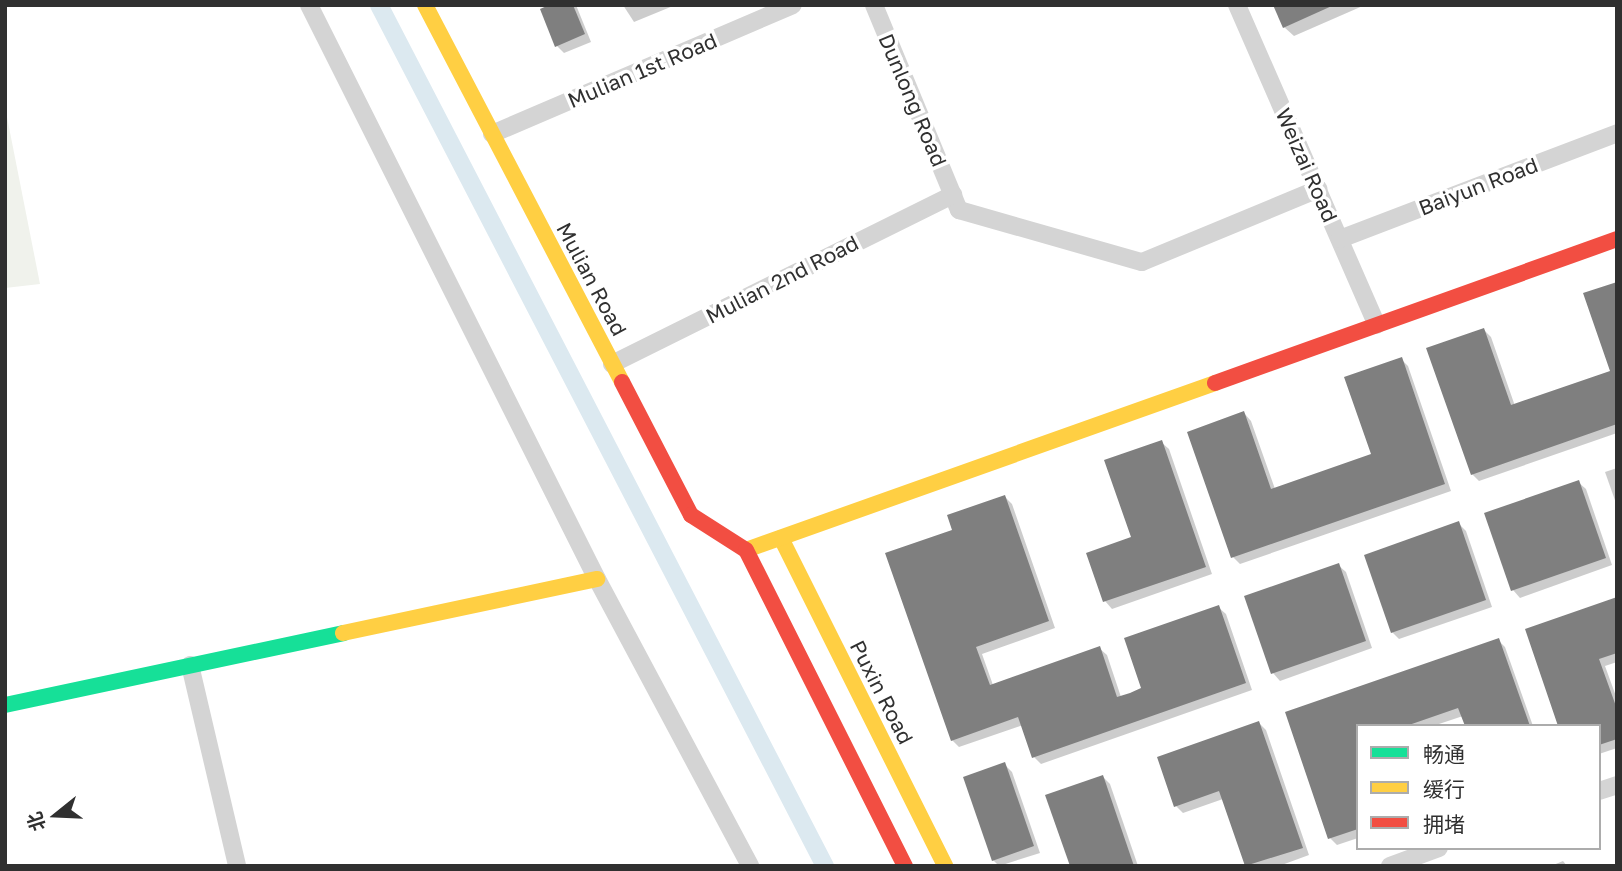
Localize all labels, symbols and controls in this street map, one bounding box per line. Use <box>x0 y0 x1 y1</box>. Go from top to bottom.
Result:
street label: Mulian 1st Road <box>564 27 720 113</box>
street label: Dunlong Road <box>874 30 952 170</box>
street label: Weizai Road <box>1271 104 1343 226</box>
street label: Baiyun Road <box>1415 152 1541 220</box>
street label: Mulian Road <box>552 218 632 340</box>
street label: Mulian 2nd Road <box>702 230 862 328</box>
street label: Puxin Road <box>845 636 919 748</box>
legend <box>1356 724 1601 850</box>
text: 畅通 <box>1423 741 1465 767</box>
text: 缓行 <box>1423 776 1465 802</box>
north arrow <box>21 780 91 850</box>
text: 北 <box>22 809 49 834</box>
text: 拥堵 <box>1423 811 1465 837</box>

